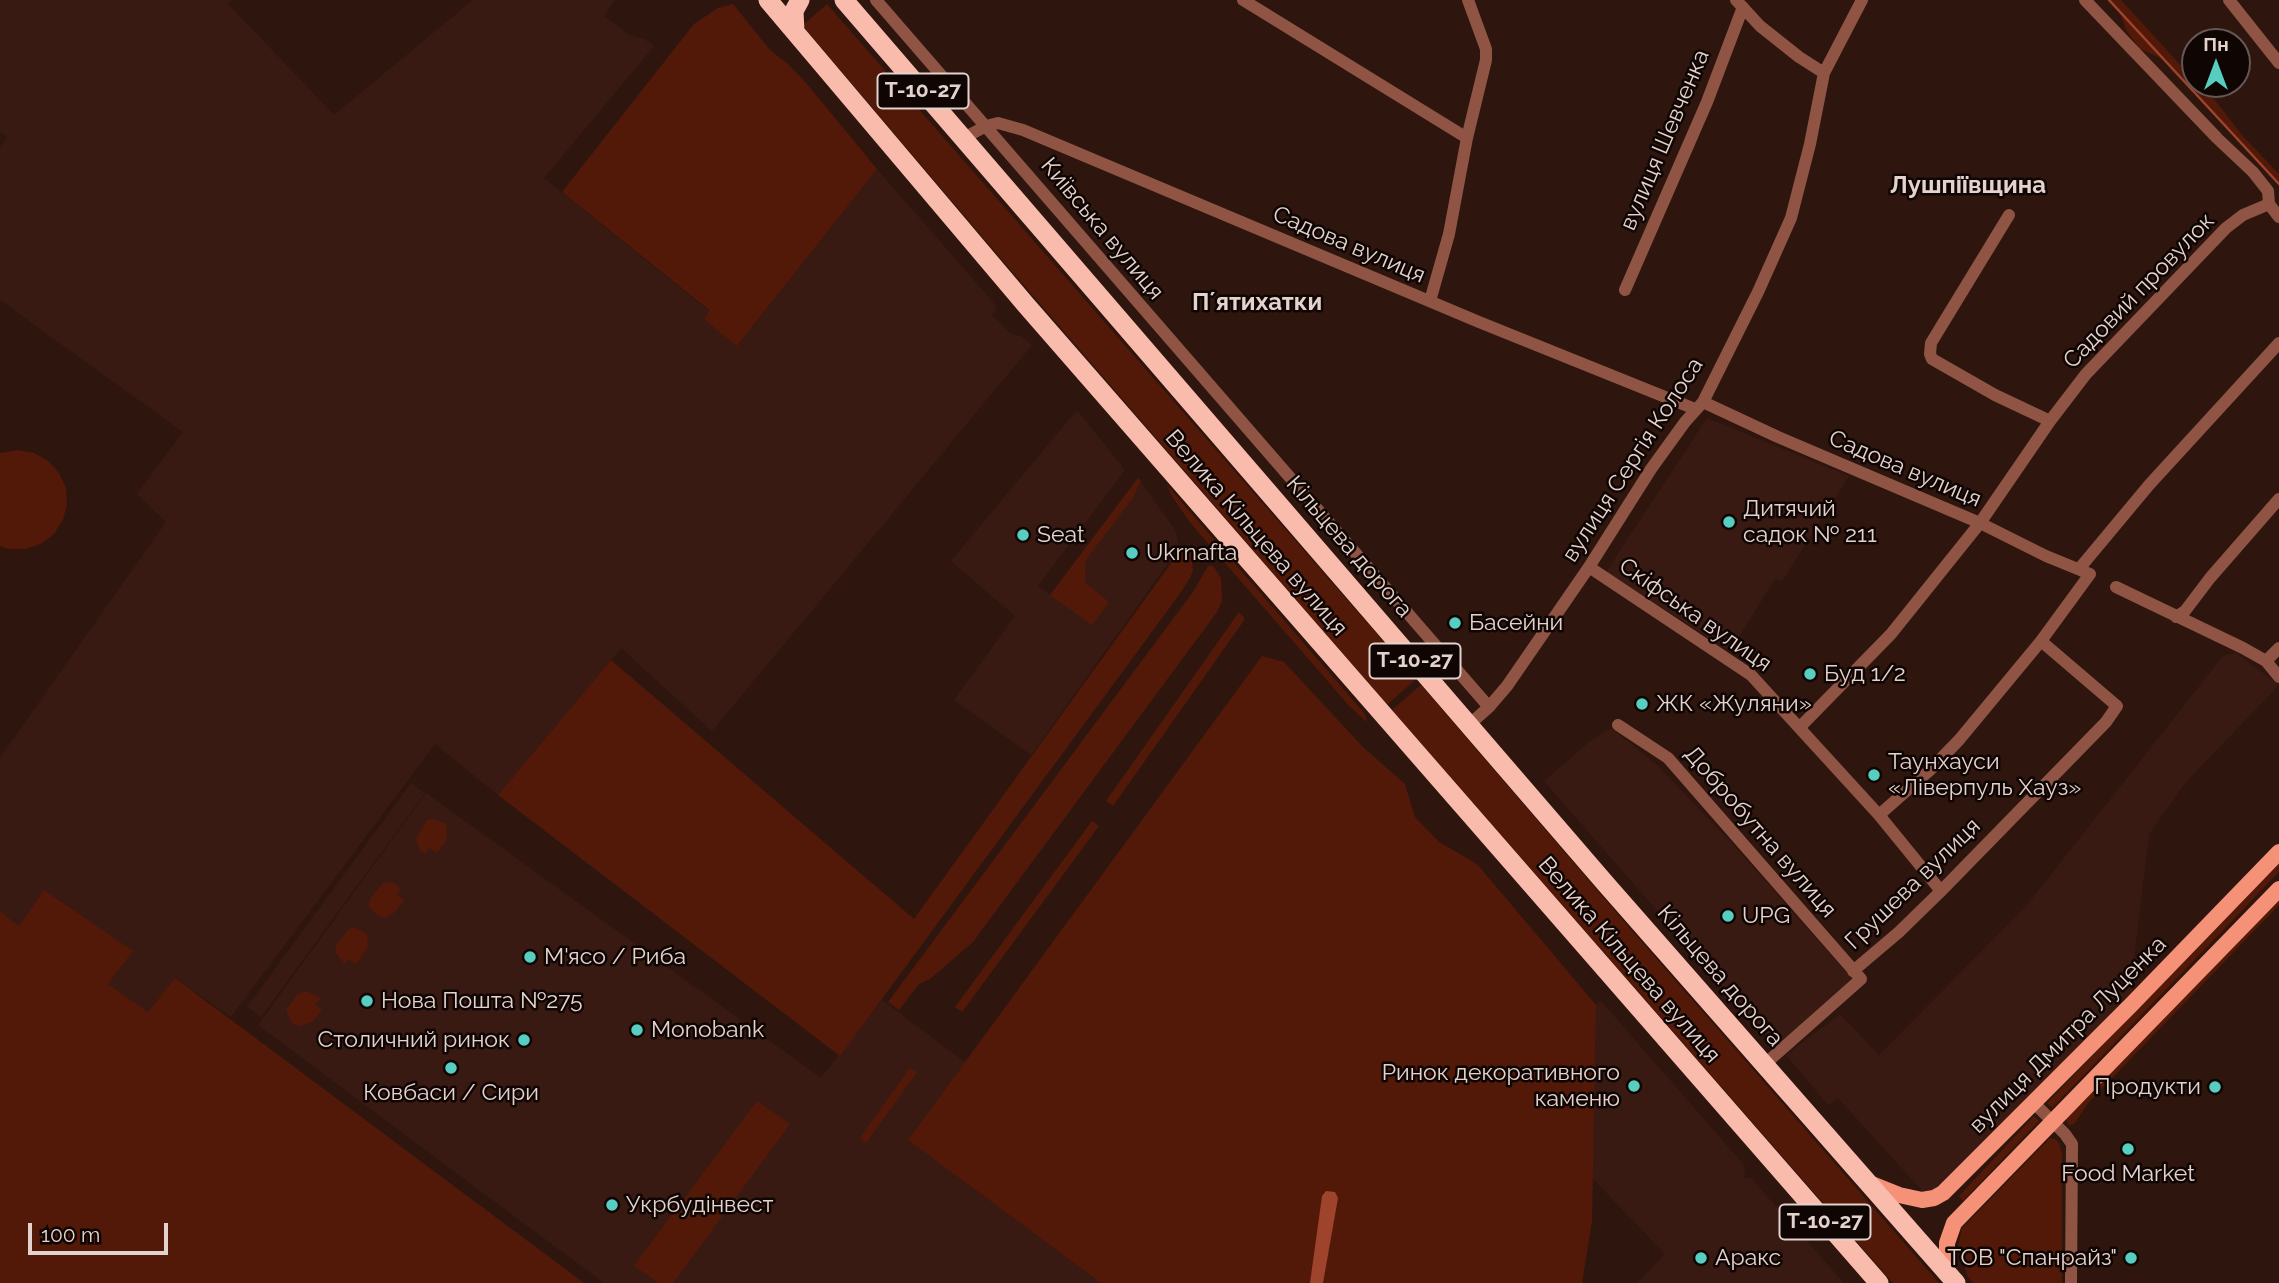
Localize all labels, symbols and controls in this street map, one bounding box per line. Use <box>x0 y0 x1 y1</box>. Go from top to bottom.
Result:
north arrow <box>2181 28 2251 98</box>
text: Пн <box>2203 33 2229 55</box>
street label: вулиця Шевченка <box>1614 46 1716 234</box>
road number: Т-10-27 <box>878 74 968 108</box>
street label: Київська вулиця <box>1035 153 1169 305</box>
district label: Лушпіївщина <box>1890 172 2046 200</box>
street label: Садова вулиця <box>1269 200 1429 290</box>
street label: Садовий провулок <box>2058 208 2220 374</box>
district label: Пʼятихатки <box>1192 289 1322 317</box>
street label: вулиця Сергія Колоса <box>1557 353 1709 567</box>
street label: Велика Кільцева вулиця <box>1159 424 1353 642</box>
street label: Садова вулиця <box>1825 424 1985 514</box>
street label: Кільцева дорога <box>1280 471 1418 623</box>
place label: Дитячий садок № 211 <box>1743 495 1877 549</box>
marker: Дитячий садок № 211 <box>1721 514 1737 530</box>
place label: Seat <box>1037 521 1085 549</box>
marker: Seat <box>1015 527 1031 543</box>
place label: Ukrnafta <box>1146 539 1237 567</box>
marker: Ukrnafta <box>1124 545 1140 561</box>
street label: Скіфська вулиця <box>1613 552 1777 678</box>
place label: Басейни <box>1469 609 1563 637</box>
marker: Басейни <box>1447 615 1463 631</box>
road number: Т-10-27 <box>1370 644 1460 678</box>
place label: Буд 1/2 <box>1824 660 1906 688</box>
marker: Буд 1/2 <box>1802 666 1818 682</box>
place label: ЖК «Жуляни» <box>1656 690 1812 718</box>
marker: ЖК «Жуляни» <box>1634 696 1650 712</box>
street label: Добробутна вулиця <box>1678 741 1842 923</box>
place label: Таунхауси «Ліверпуль Хауз» <box>1888 748 2081 802</box>
marker: Таунхауси «Ліверпуль Хауз» <box>1866 767 1882 783</box>
street label: Грушева вулиця <box>1840 812 1986 956</box>
street label: Велика Кільцева вулиця <box>1532 851 1726 1069</box>
street label: Кільцева дорога <box>1651 900 1789 1052</box>
place label: UPG <box>1742 902 1790 930</box>
marker: UPG <box>1720 908 1736 924</box>
street label: вулиця Дмитра Луценка <box>1964 931 2172 1139</box>
place label: М'ясо / Риба <box>544 943 686 971</box>
marker: М'ясо / Риба <box>522 949 538 965</box>
place label: Нова Пошта №275 <box>381 987 583 1015</box>
marker: Нова Пошта №275 <box>359 993 375 1009</box>
place label: Monobank <box>651 1016 764 1044</box>
marker: Monobank <box>629 1022 645 1038</box>
place label: Столичний ринок <box>317 1026 510 1054</box>
marker: Столичний ринок <box>516 1032 532 1048</box>
place label: Ринок декоративного каменю <box>1382 1059 1620 1113</box>
marker: Ковбаси / Сири <box>443 1060 459 1076</box>
place label: Продукти <box>2094 1073 2201 1101</box>
marker: Ринок декоративного каменю <box>1626 1078 1642 1094</box>
place label: Ковбаси / Сири <box>363 1079 539 1107</box>
marker: Продукти <box>2207 1079 2223 1095</box>
marker: Food Market <box>2120 1141 2136 1157</box>
place label: Food Market <box>2061 1160 2195 1188</box>
place label: Укрбудінвест <box>626 1191 774 1219</box>
marker: Укрбудінвест <box>604 1197 620 1213</box>
road number: Т-10-27 <box>1780 1204 1870 1240</box>
scale bar <box>32 1210 172 1254</box>
text: 100 m <box>41 1222 100 1247</box>
place label: Аракс <box>1715 1244 1781 1272</box>
place label: ТОВ "Спанрайз" <box>1947 1244 2117 1272</box>
marker: Аракс <box>1693 1250 1709 1266</box>
marker: ТОВ "Спанрайз" <box>2123 1250 2139 1266</box>

